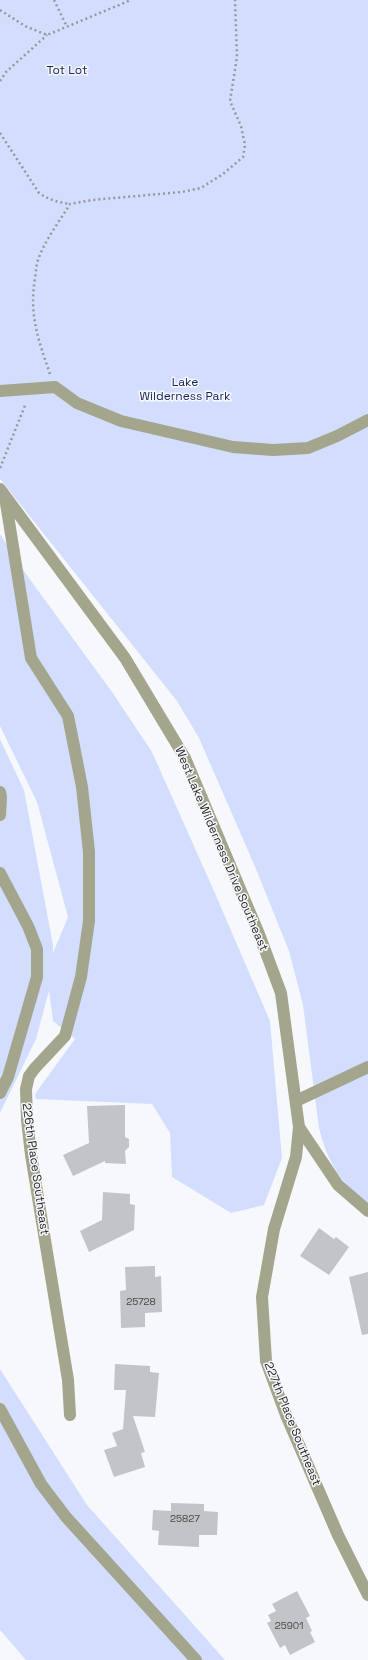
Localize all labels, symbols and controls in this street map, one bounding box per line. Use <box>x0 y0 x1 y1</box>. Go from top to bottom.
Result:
park label: Tot Lot <box>47 64 87 78</box>
park label: Lake Wilderness Park <box>140 376 230 404</box>
street label: West Lake Wilderness Drive Southeast <box>171 745 271 953</box>
street label: 226th Place Southeast <box>19 1102 51 1236</box>
house number: 25728 <box>126 1296 156 1308</box>
street label: 227th Place Southeast <box>261 1360 323 1488</box>
house number: 25827 <box>170 1513 200 1525</box>
house number: 25901 <box>275 1620 303 1632</box>

